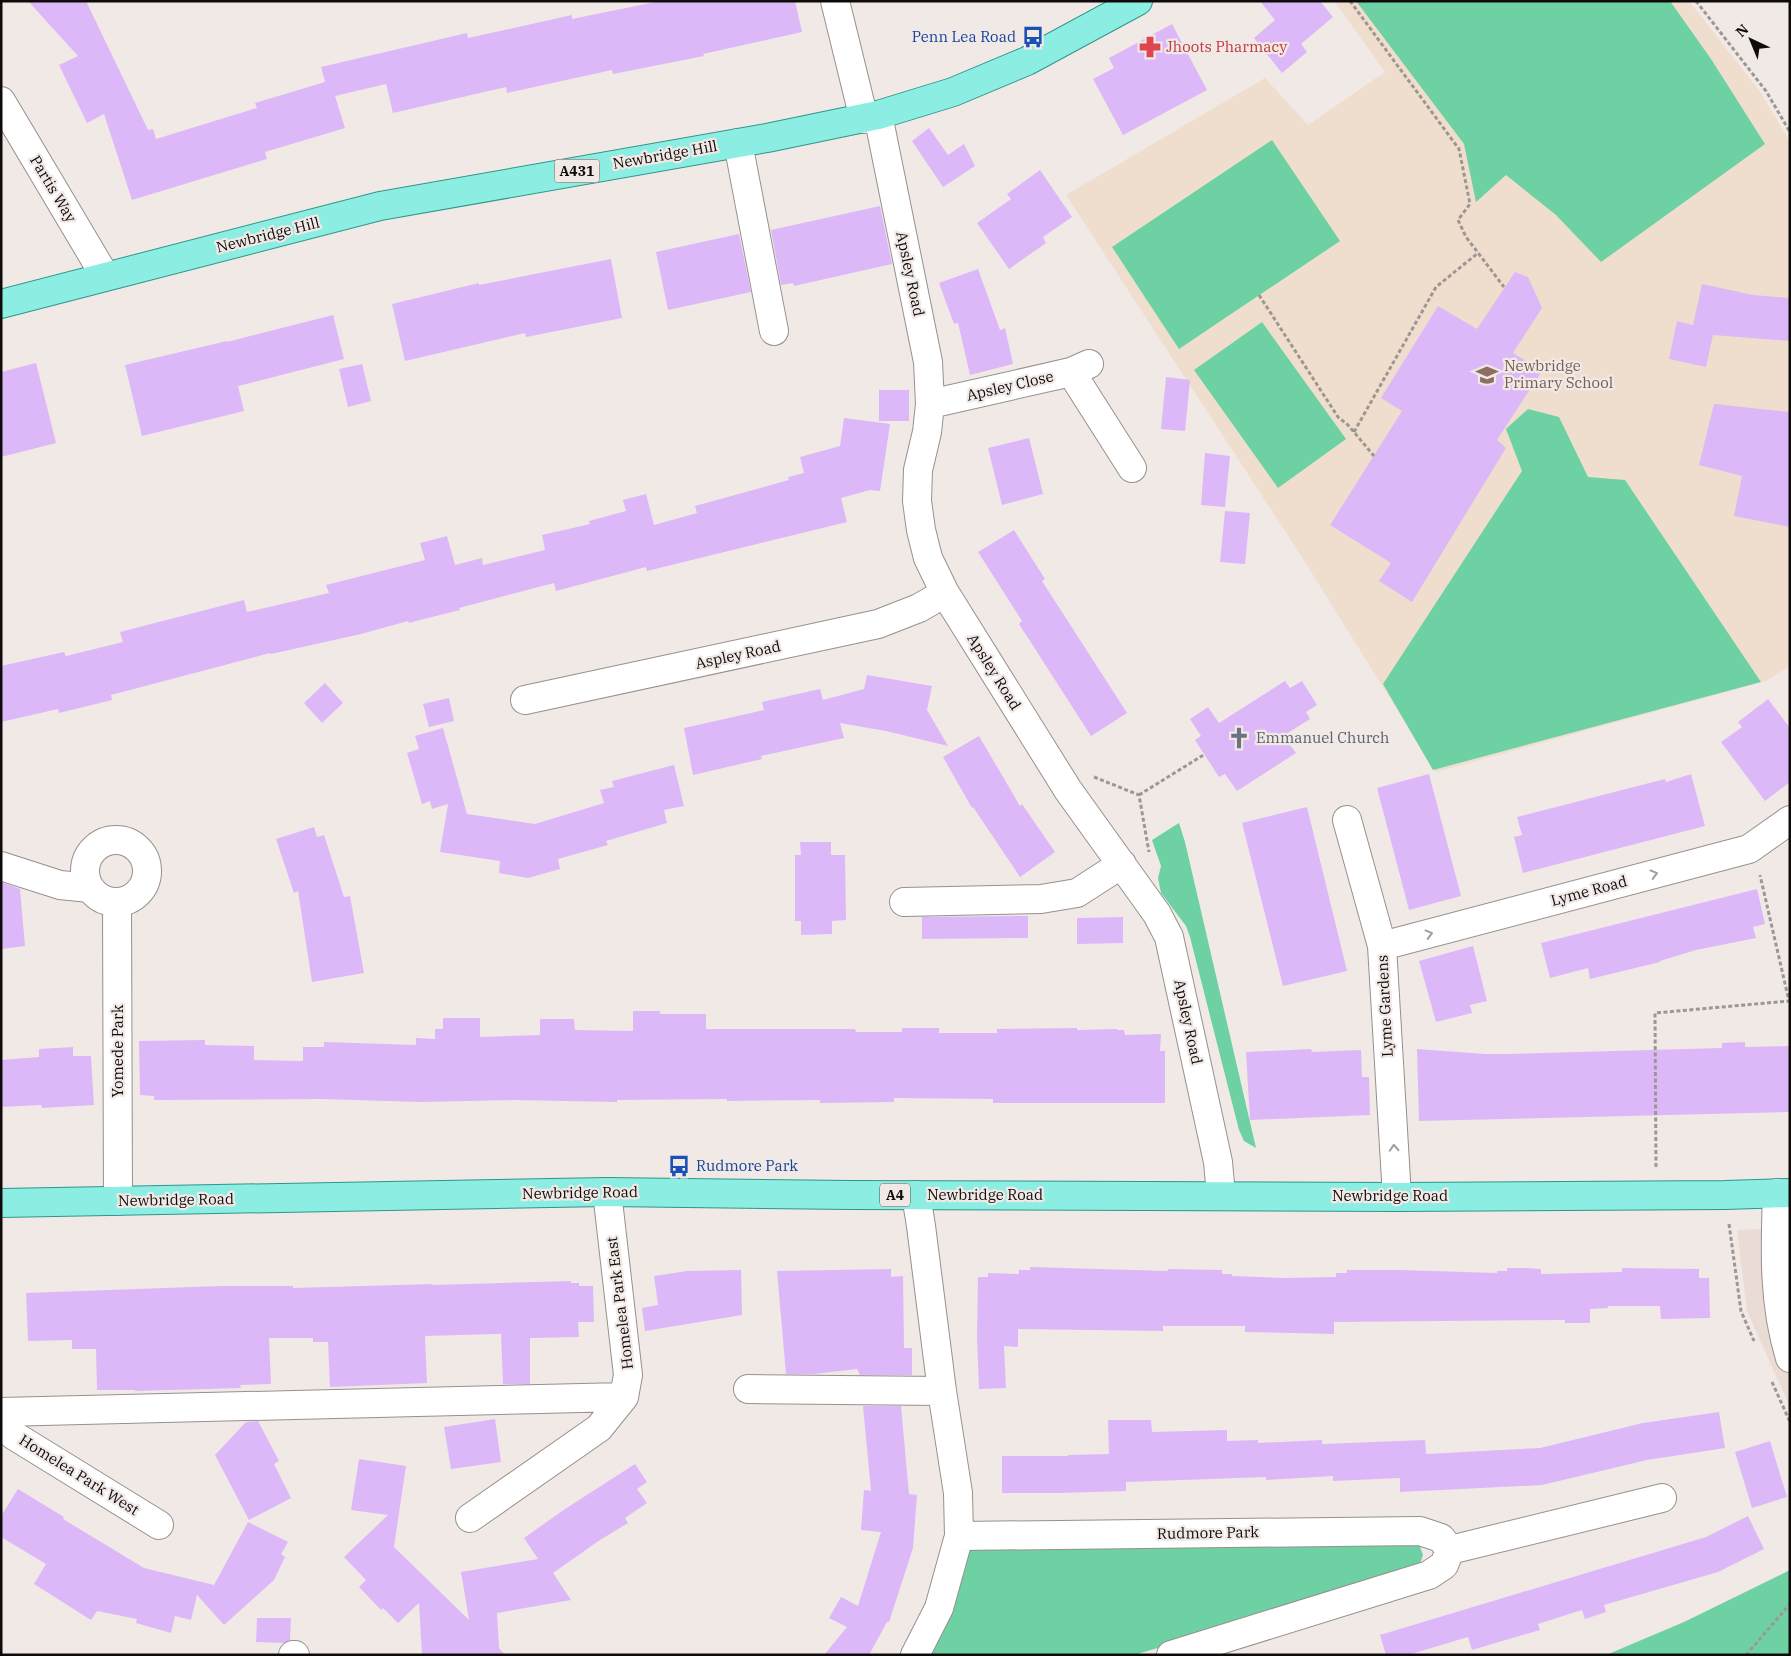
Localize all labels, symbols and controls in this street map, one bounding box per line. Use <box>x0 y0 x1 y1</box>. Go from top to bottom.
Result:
north arrow <box>1726 15 1776 65</box>
text: N <box>1732 20 1752 41</box>
bus stop icon: Penn Lea Road <box>1020 24 1046 50</box>
place label: Penn Lea Road <box>912 27 1016 46</box>
pharmacy icon: Jhoots Pharmacy <box>1137 34 1163 60</box>
place label: Jhoots Pharmacy <box>1166 37 1287 56</box>
street label: Newbridge Hill <box>611 136 719 173</box>
street label: Partis Way <box>26 152 81 226</box>
road number: A431 <box>554 160 600 182</box>
street label: Newbridge Hill <box>214 212 322 257</box>
street label: Apsley Road <box>892 230 929 318</box>
place label: Newbridge Primary School <box>1504 356 1613 392</box>
school or university icon: Newbridge Primary School <box>1474 362 1500 388</box>
street label: Apsley Close <box>965 366 1055 405</box>
street label: Apsley Road <box>963 630 1025 713</box>
street label: Aspley Road <box>694 636 782 673</box>
church icon: Emmanuel Church <box>1226 725 1252 751</box>
place label: Emmanuel Church <box>1256 728 1389 747</box>
one-way arrow <box>1649 869 1658 880</box>
street label: Lyme Road <box>1549 871 1629 910</box>
one-way arrow <box>1424 929 1432 939</box>
street label: Lyme Gardens <box>1372 955 1397 1058</box>
street label: Apsley Road <box>1170 978 1207 1066</box>
street label: Yomede Park <box>108 1004 127 1097</box>
one-way arrow <box>1389 1144 1400 1152</box>
bus stop icon: Rudmore Park <box>666 1153 692 1179</box>
place label: Rudmore Park <box>696 1156 798 1175</box>
street label: Newbridge Road <box>522 1182 638 1203</box>
road number: A4 <box>880 1184 910 1206</box>
street label: Newbridge Road <box>927 1185 1043 1204</box>
street label: Newbridge Road <box>1332 1186 1448 1205</box>
street label: Newbridge Road <box>118 1189 234 1210</box>
street label: Homelea Park East <box>602 1236 637 1370</box>
street label: Homelea Park West <box>16 1430 143 1519</box>
street label: Rudmore Park <box>1157 1522 1259 1543</box>

